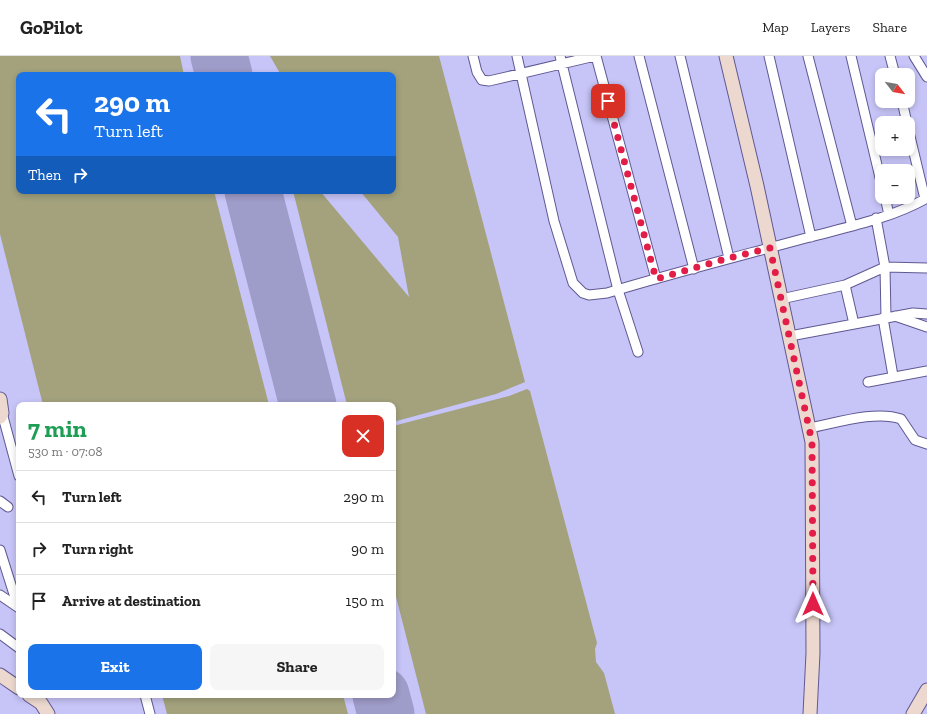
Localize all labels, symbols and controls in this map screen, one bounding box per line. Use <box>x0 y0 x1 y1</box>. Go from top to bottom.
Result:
text: GoPilot <box>20 16 82 39</box>
text: Map <box>762 19 789 36</box>
text: Layers <box>811 19 850 36</box>
text: Share <box>872 19 907 36</box>
north arrow <box>875 68 915 108</box>
map controls <box>875 68 915 204</box>
pin <box>591 84 625 118</box>
text: 290 m <box>94 86 170 119</box>
icon: left <box>28 88 80 140</box>
icon: arrive <box>597 90 619 112</box>
button: + <box>875 116 915 156</box>
text: Turn left <box>94 120 163 142</box>
icon: right <box>69 164 91 186</box>
button: − <box>875 164 915 204</box>
text: Then <box>28 166 61 184</box>
text: 7 min <box>28 414 87 443</box>
button: close <box>342 415 384 457</box>
text: 530 m · 07:08 <box>28 444 102 459</box>
icon: left <box>28 486 50 508</box>
text: Turn left <box>62 488 122 506</box>
text: 290 m <box>343 488 384 506</box>
icon: right <box>28 538 50 560</box>
text: Turn right <box>62 540 133 558</box>
text: 90 m <box>351 540 384 558</box>
position arrow <box>792 583 834 625</box>
icon: arrive <box>28 590 50 612</box>
text: Arrive at destination <box>62 592 201 610</box>
text: 150 m <box>346 592 384 610</box>
button: Exit <box>28 644 202 690</box>
button: Share <box>210 644 384 690</box>

